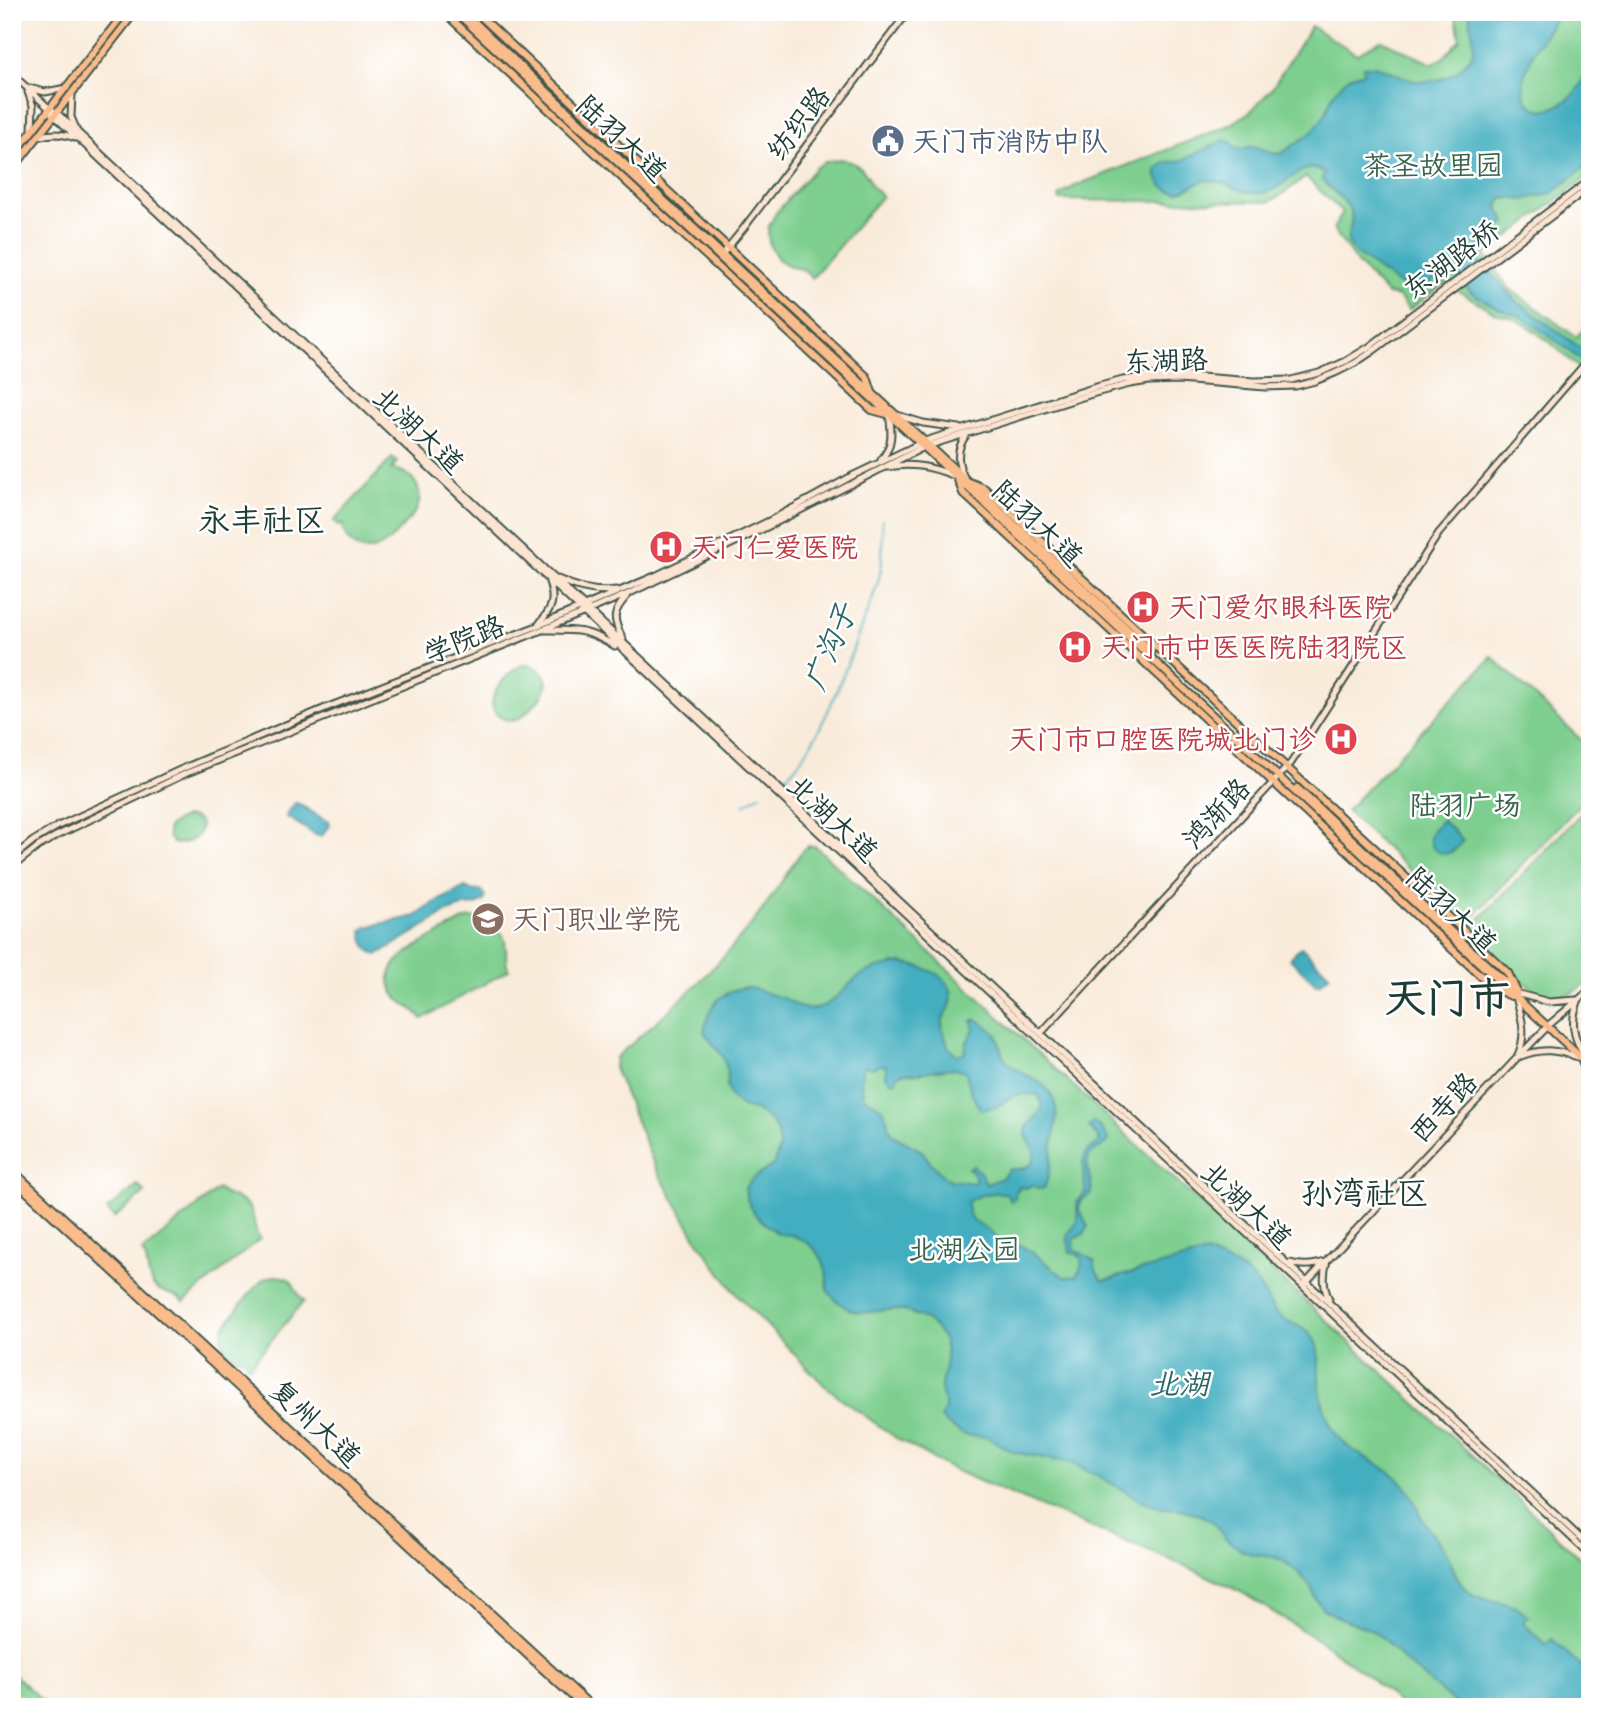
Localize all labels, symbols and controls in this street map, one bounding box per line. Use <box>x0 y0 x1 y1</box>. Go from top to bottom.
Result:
street label: 纺织路 <box>761 80 843 172</box>
street label: 陆羽大道 <box>564 89 673 194</box>
public building icon: 天门市消防中队 <box>869 122 907 160</box>
place label: 天门市消防中队 <box>912 126 1108 166</box>
park label: 茶圣故里园 <box>1363 150 1503 190</box>
street label: 东湖路桥 <box>1397 213 1511 313</box>
street label: 东湖路 <box>1123 344 1209 386</box>
street label: 北湖大道 <box>361 381 470 486</box>
street label: 陆羽大道 <box>980 474 1089 579</box>
district label: 永丰社区 <box>198 502 326 548</box>
hospital icon: 天门仁爱医院 <box>647 528 685 566</box>
place label: 天门仁爱医院 <box>690 532 858 572</box>
hospital icon: 天门爱尔眼科医院 <box>1124 588 1162 626</box>
place label: 天门爱尔眼科医院 <box>1168 592 1392 632</box>
water label: 广沟子 <box>797 597 872 698</box>
street label: 学院路 <box>419 609 512 678</box>
hospital icon: 天门市中医医院陆羽院区 <box>1056 628 1094 666</box>
place label: 天门市中医医院陆羽院区 <box>1100 632 1408 672</box>
hospital icon: 天门市口腔医院城北门诊 <box>1322 720 1360 758</box>
place label: 天门市口腔医院城北门诊 <box>1008 724 1316 764</box>
street label: 北湖大道 <box>775 769 884 874</box>
street label: 鸿渐路 <box>1176 772 1263 861</box>
park label: 陆羽广场 <box>1409 790 1521 830</box>
street label: 陆羽大道 <box>1394 861 1503 966</box>
school or university icon: 天门职业学院 <box>469 900 507 938</box>
place label: 天门职业学院 <box>512 904 680 944</box>
district label: 天门市 <box>1384 974 1510 1034</box>
street label: 西寺路 <box>1403 1066 1490 1155</box>
street label: 北湖大道 <box>1189 1156 1298 1261</box>
district label: 孙湾社区 <box>1301 1175 1429 1221</box>
park label: 北湖公园 <box>908 1234 1020 1274</box>
water label: 北湖 <box>1149 1367 1212 1410</box>
street label: 复州大道 <box>258 1374 367 1479</box>

